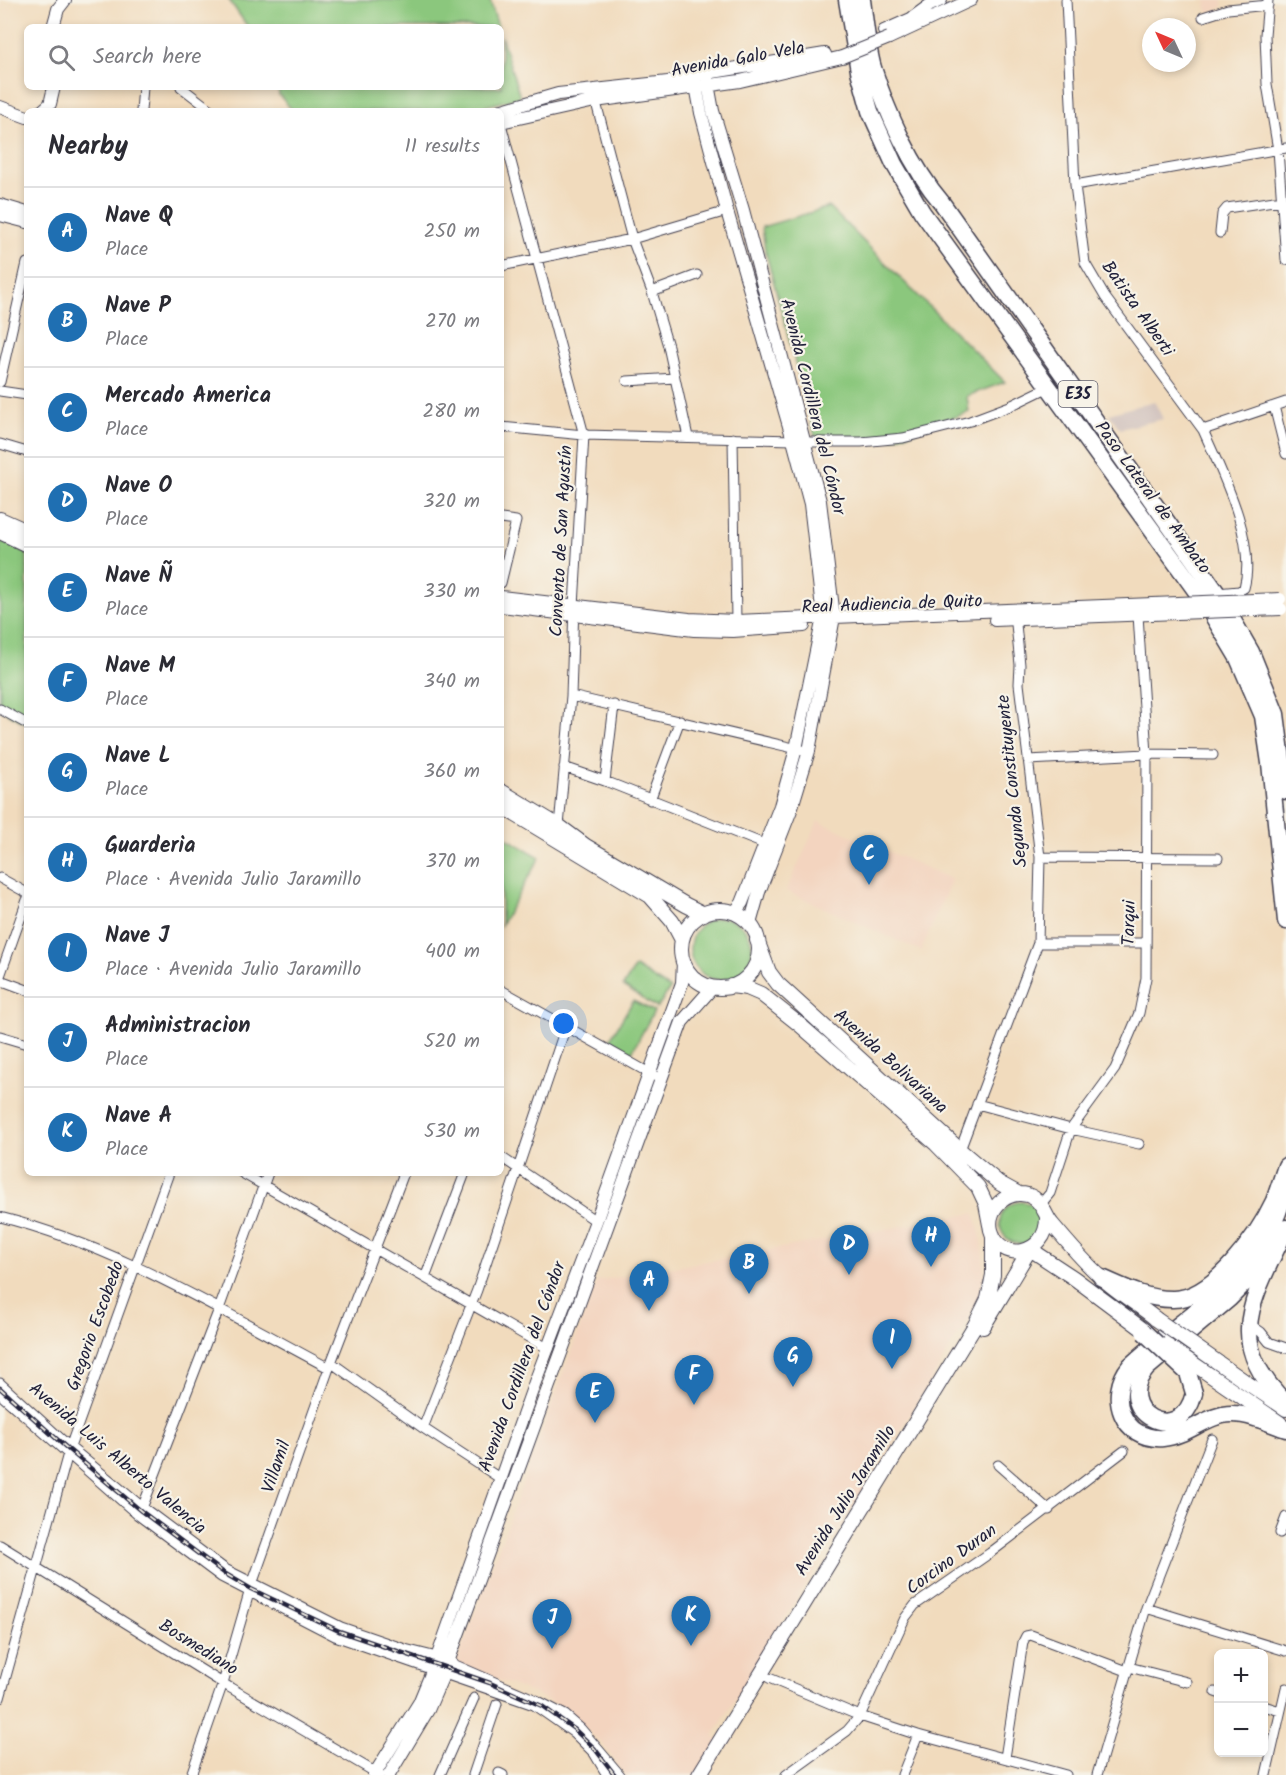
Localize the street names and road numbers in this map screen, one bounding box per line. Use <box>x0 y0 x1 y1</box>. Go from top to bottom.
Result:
street label: Avenida Galo Vela <box>669 34 807 86</box>
street label: Batista Alberti <box>1093 255 1181 364</box>
street label: Avenida Cordillera del Cóndor <box>771 296 853 519</box>
road number: E35 <box>1058 381 1098 407</box>
street label: Paso Lateral de Ambato <box>1086 415 1218 581</box>
street label: Convento de San Agustín <box>542 444 582 638</box>
street label: Real Audiencia de Quito <box>801 587 983 623</box>
street label: Segunda Constituyente <box>990 693 1036 869</box>
street label: Tarqui <box>1115 899 1145 946</box>
street label: Avenida Bolivariana <box>826 1002 954 1122</box>
street label: Gregorio Escobedo <box>59 1257 133 1395</box>
street label: Avenida Cordillera del Cóndor <box>471 1257 575 1476</box>
street label: Avenida Luis Alberto Valencia <box>22 1376 212 1542</box>
street label: Avenida Julio Jaramillo <box>788 1420 904 1582</box>
street label: Villamil <box>254 1436 300 1497</box>
street label: Corcino Duran <box>900 1517 1004 1603</box>
street label: Bosmediano <box>153 1612 243 1684</box>

